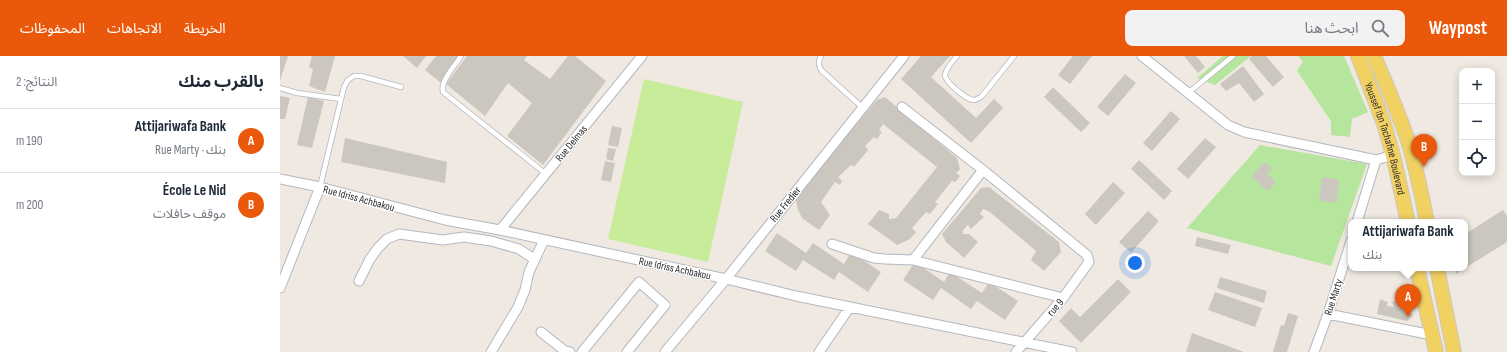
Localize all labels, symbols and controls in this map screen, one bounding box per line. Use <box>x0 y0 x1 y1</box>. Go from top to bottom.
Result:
search box <box>1125 10 1405 46</box>
icon: search <box>1369 17 1391 39</box>
text: Waypost <box>1429 17 1487 40</box>
text: ابحث هنا <box>1305 19 1359 38</box>
text: المحفوظات <box>20 20 85 37</box>
text: الاتجاهات <box>107 20 162 37</box>
text: الخريطة <box>184 20 226 37</box>
map controls <box>1459 68 1495 176</box>
button: + <box>1459 68 1495 104</box>
text: بالقرب منك <box>178 72 264 92</box>
text: النتائج: 2 <box>16 74 57 90</box>
street label: Youssef Ibn Tachafine Boulevard <box>1362 80 1408 196</box>
button: − <box>1459 104 1495 140</box>
text: Attijariwafa Bank <box>135 117 226 136</box>
street label: Rue Delmas <box>553 122 590 164</box>
text: 190 m <box>16 133 43 149</box>
text: A <box>248 133 254 149</box>
pin: B <box>1411 134 1437 167</box>
button: locate <box>1459 140 1495 176</box>
text: بنك · Rue Marty <box>155 142 226 158</box>
text: École Le Nid <box>163 181 226 200</box>
street label: Rue Idriss Achbakou <box>322 183 396 214</box>
street label: Rue Fredier <box>767 184 804 225</box>
text: 200 m <box>16 197 43 213</box>
text: B <box>248 197 254 213</box>
text: موقف حافلات <box>153 206 226 222</box>
popup <box>1348 219 1468 271</box>
text: Attijariwafa Bank <box>1362 222 1454 241</box>
text: بنك <box>1362 247 1382 263</box>
your location <box>1125 253 1145 273</box>
street label: Rue Idriss Achbakou <box>638 255 713 283</box>
street label: Rue Marty <box>1321 277 1346 317</box>
pin: A <box>1395 284 1421 317</box>
street label: rue 9 <box>1044 296 1067 319</box>

